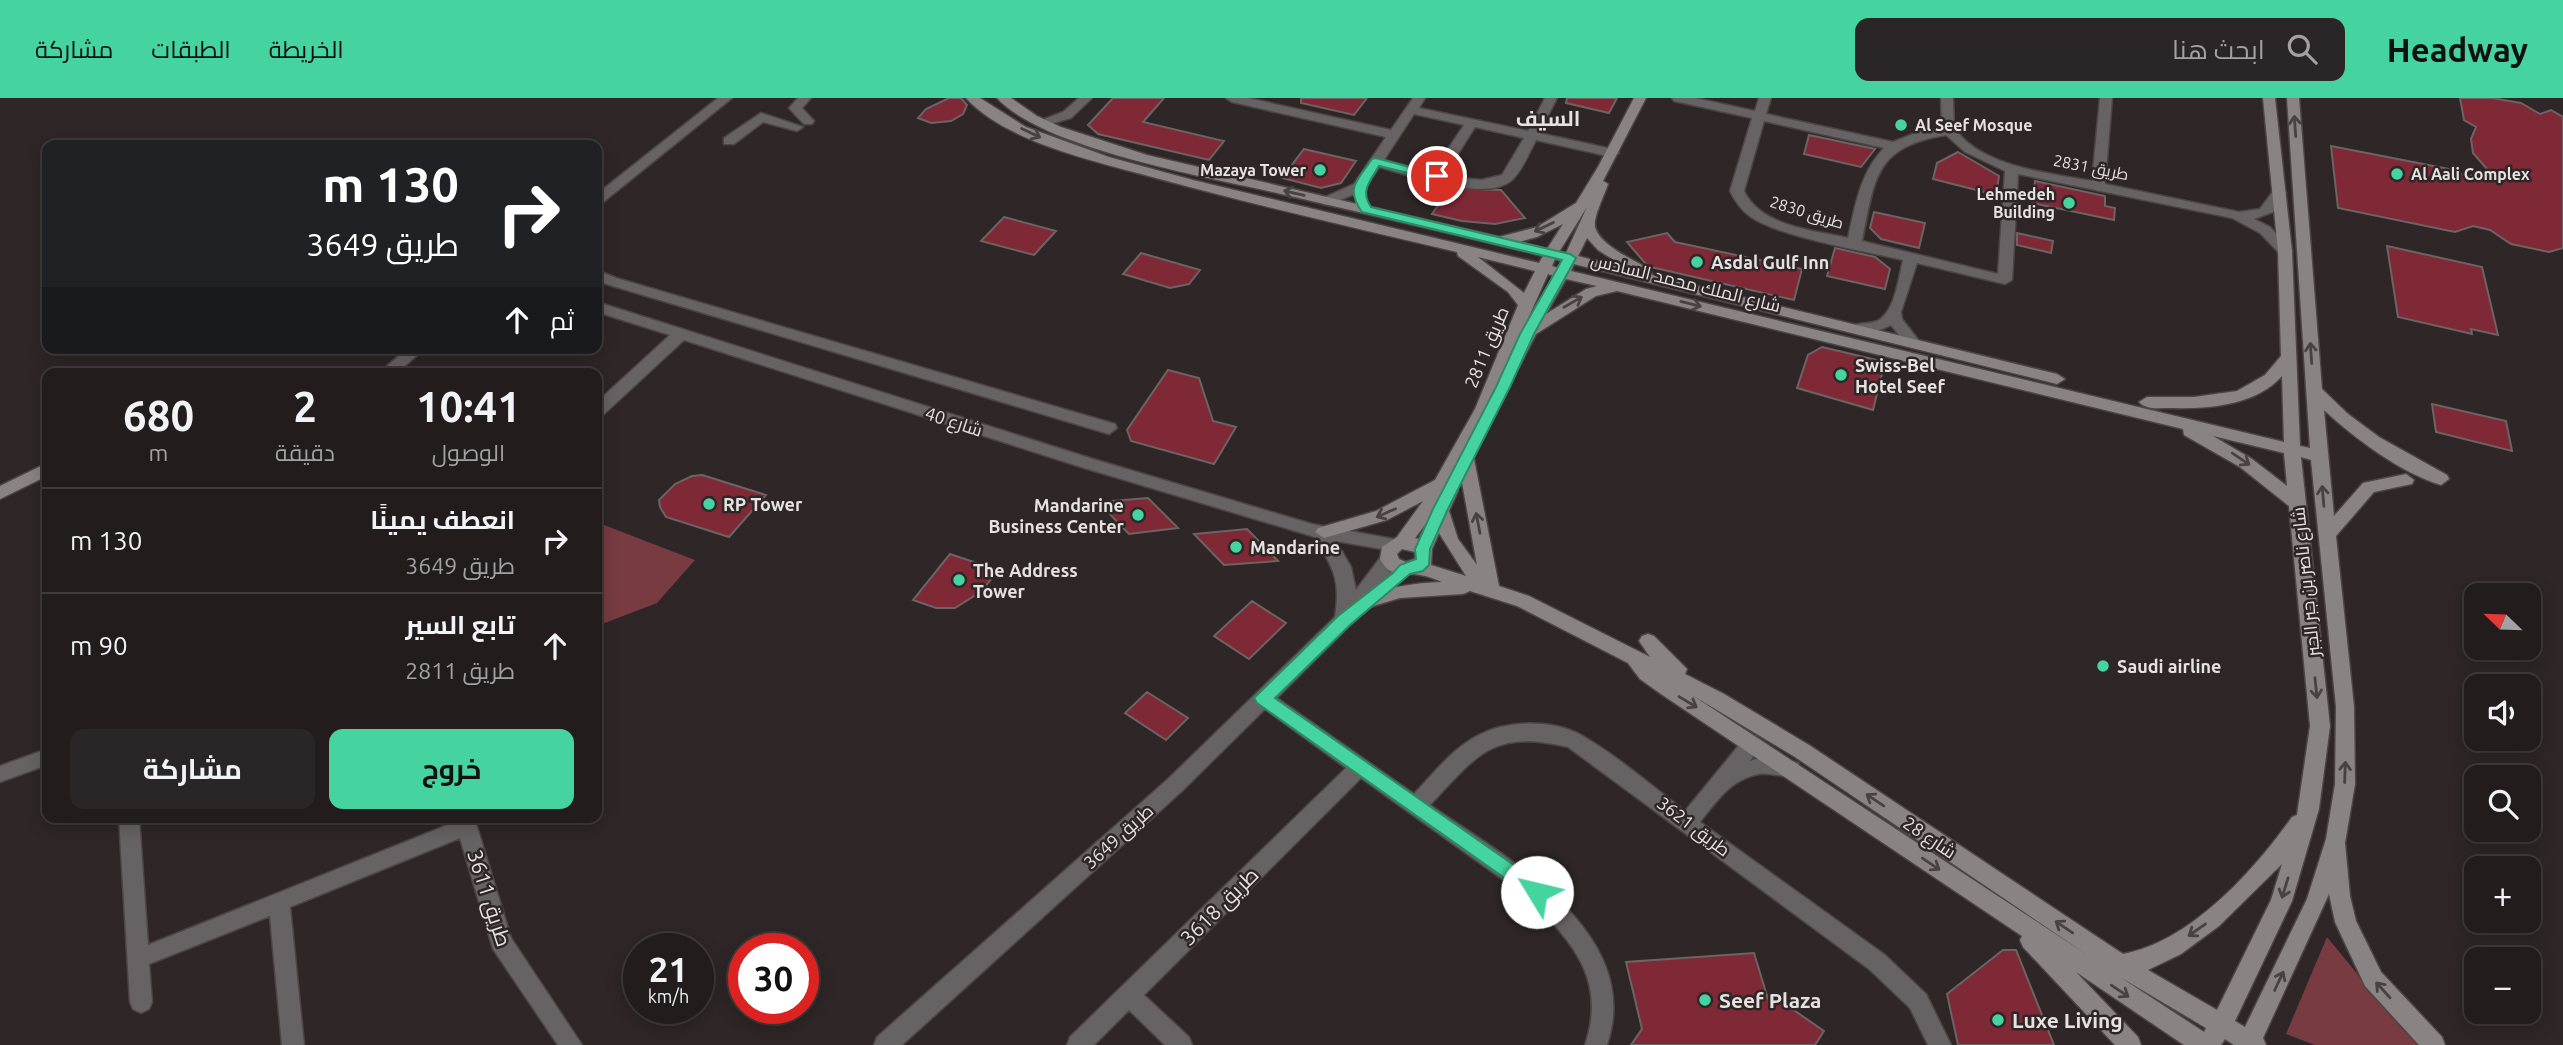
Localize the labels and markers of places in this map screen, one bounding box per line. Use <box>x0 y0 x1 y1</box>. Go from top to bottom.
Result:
place label: Al Seef Mosque <box>1915 116 2032 134</box>
marker: Al Seef Mosque <box>1893 117 1909 133</box>
pin <box>1407 146 1467 206</box>
place label: Mazaya Tower <box>1200 161 1306 179</box>
marker: Mazaya Tower <box>1312 162 1328 178</box>
place label: Al Aali Complex <box>2411 165 2530 183</box>
marker: Al Aali Complex <box>2389 166 2405 182</box>
place label: Lehmedeh Building <box>1976 185 2055 221</box>
marker: Lehmedeh Building <box>2061 195 2077 211</box>
place label: Asdal Gulf Inn <box>1711 252 1829 272</box>
marker: Asdal Gulf Inn <box>1689 254 1705 270</box>
place label: Swiss-Bel Hotel Seef <box>1855 355 1945 396</box>
marker: Swiss-Bel Hotel Seef <box>1833 367 1849 383</box>
place label: RP Tower <box>723 494 803 514</box>
place label: Mandarine Business Center <box>988 495 1125 536</box>
marker: RP Tower <box>701 496 717 512</box>
marker: Mandarine Business Center <box>1130 507 1146 523</box>
place label: Mandarine <box>1250 537 1340 557</box>
marker: Mandarine <box>1228 539 1244 555</box>
place label: The Address Tower <box>973 560 1078 601</box>
marker: The Address Tower <box>951 572 967 588</box>
place label: Saudi airline <box>2117 656 2221 676</box>
marker: Saudi airline <box>2095 658 2111 674</box>
place label: Seef Plaza <box>1719 988 1822 1012</box>
marker: Seef Plaza <box>1697 992 1713 1008</box>
place label: Luxe Living <box>2012 1008 2123 1032</box>
marker: Luxe Living <box>1990 1012 2006 1028</box>

